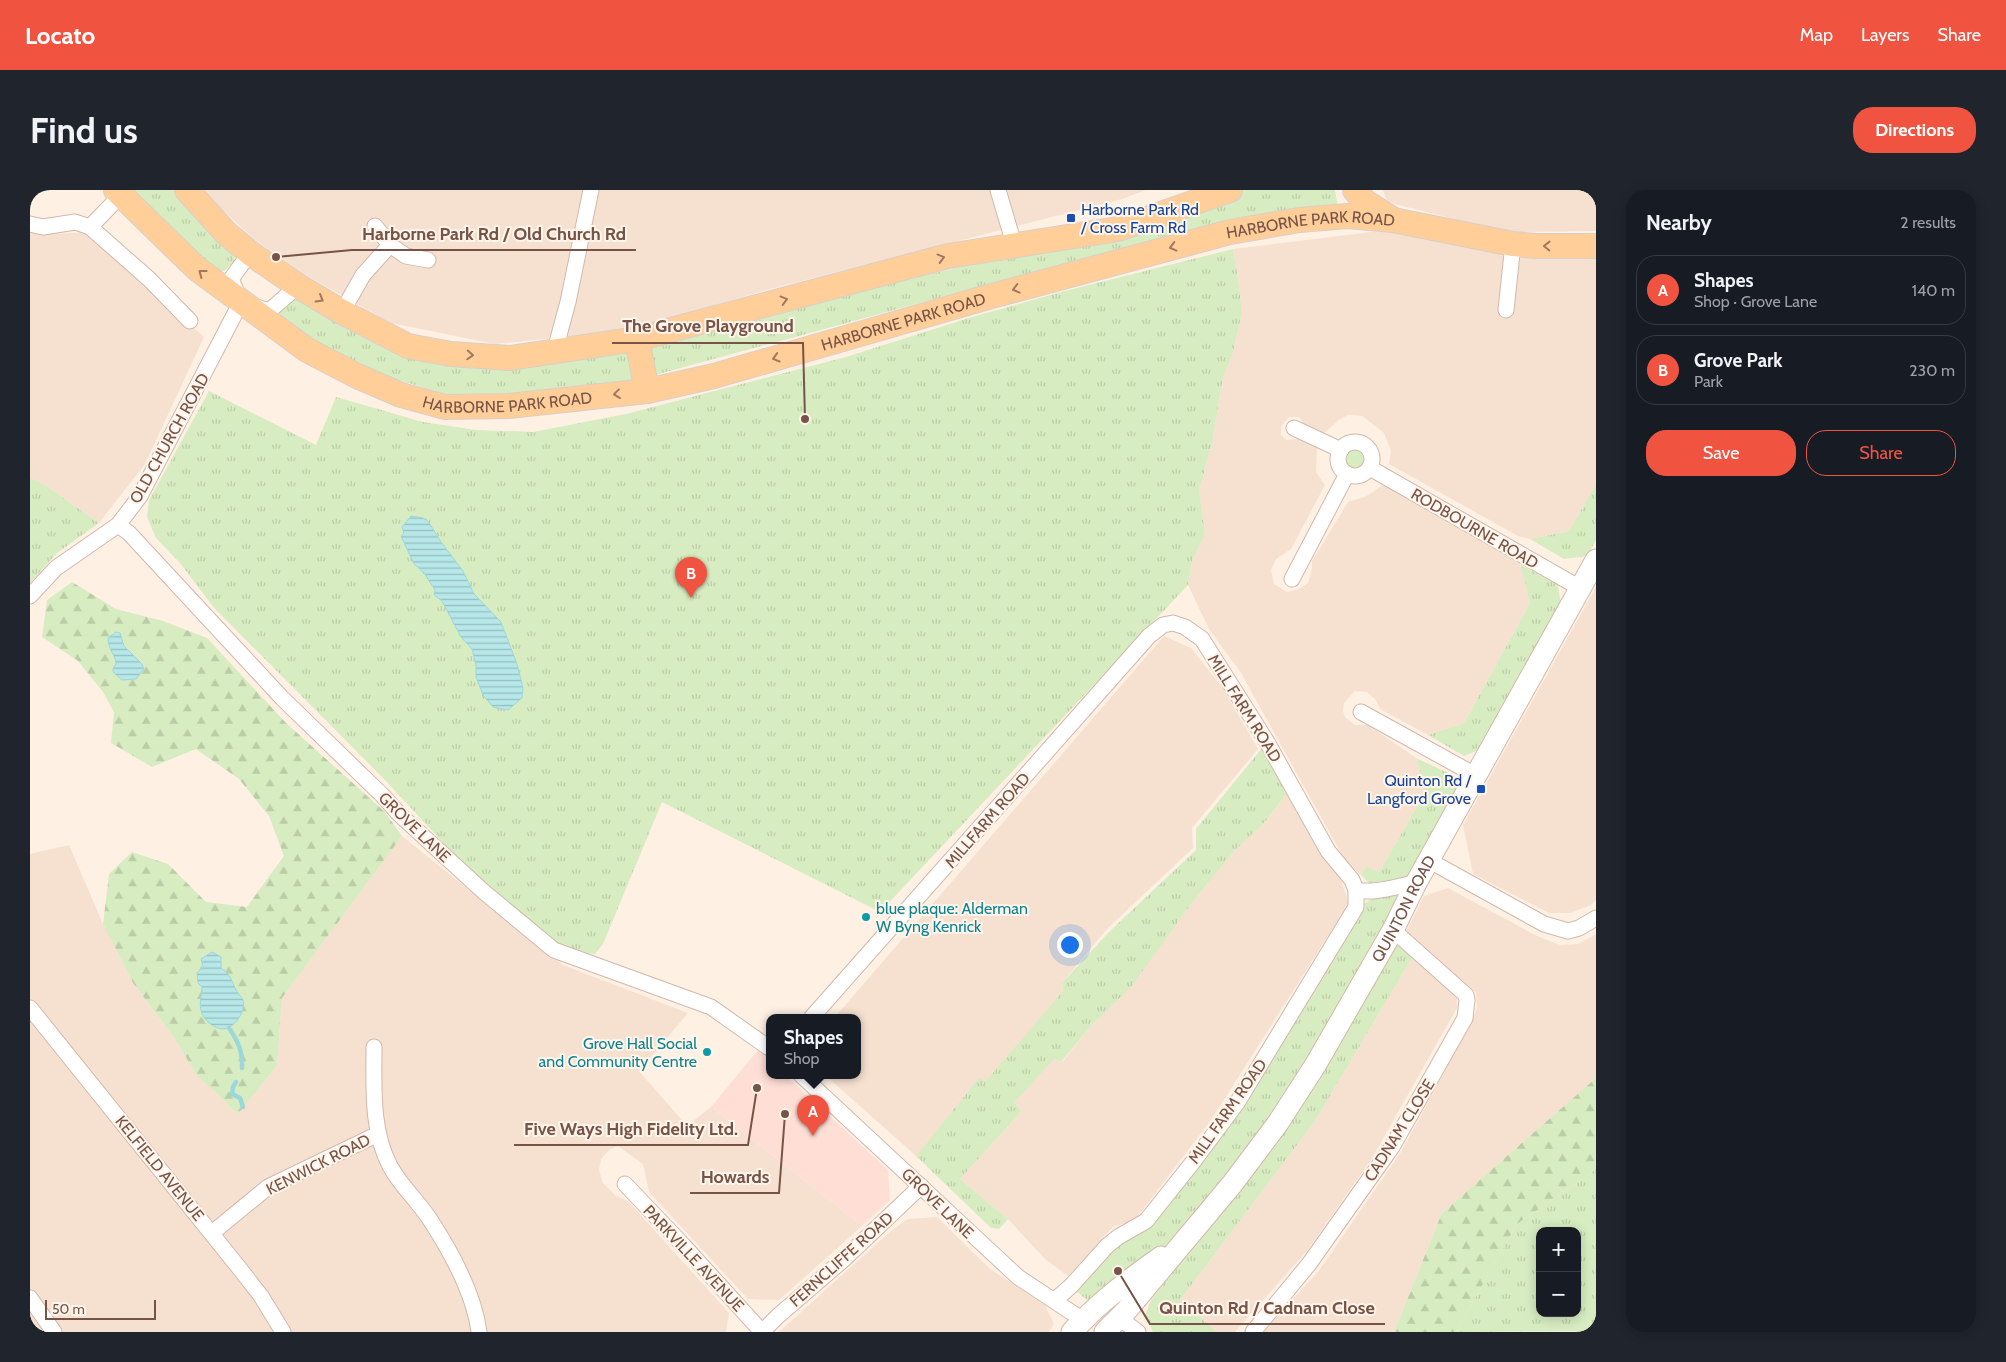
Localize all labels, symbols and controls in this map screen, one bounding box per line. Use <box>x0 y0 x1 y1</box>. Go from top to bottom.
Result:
text: Locato <box>25 21 95 50</box>
text: Map <box>1800 24 1833 46</box>
text: Layers <box>1861 24 1910 46</box>
text: Share <box>1938 24 1981 46</box>
button: Directions <box>1853 107 1976 153</box>
text: Find us <box>30 109 138 152</box>
place label: Harborne Park Rd / Cross Farm Rd <box>1080 200 1199 237</box>
street label: HARBORNE PARK ROAD <box>1225 207 1396 243</box>
text: Nearby <box>1646 210 1712 235</box>
marker: Harborne Park Rd / Cross Farm Rd <box>1065 212 1077 224</box>
text: 2 results <box>1900 213 1956 232</box>
callout: Harborne Park Rd / Old Church Rd <box>352 217 636 250</box>
text: Harborne Park Rd / Old Church Rd <box>362 223 626 245</box>
one-way arrow <box>1169 241 1177 252</box>
one-way arrow <box>1543 241 1551 251</box>
one-way arrow <box>936 253 945 264</box>
text: Shapes <box>1694 269 1754 292</box>
one-way arrow <box>199 270 208 278</box>
text: A <box>1658 281 1668 300</box>
text: 140 m <box>1912 281 1955 300</box>
one-way arrow <box>1013 284 1021 294</box>
street label: HARBORNE PARK ROAD <box>819 289 988 355</box>
one-way arrow <box>315 292 324 302</box>
text: Shop · Grove Lane <box>1694 292 1817 311</box>
one-way arrow <box>779 295 788 306</box>
callout: The Grove Playground <box>612 310 803 343</box>
text: The Grove Playground <box>622 315 794 337</box>
text: Grove Park <box>1694 349 1783 372</box>
one-way arrow <box>466 350 474 361</box>
one-way arrow <box>772 352 780 362</box>
text: B <box>1658 361 1668 380</box>
text: 230 m <box>1909 361 1955 380</box>
street label: OLD CHURCH ROAD <box>126 370 213 507</box>
text: Park <box>1694 372 1723 391</box>
street label: HARBORNE PARK ROAD <box>420 388 593 417</box>
one-way arrow <box>613 388 621 399</box>
button: Save <box>1646 430 1796 476</box>
button: Share <box>1806 430 1956 476</box>
street label: RODBOURNE ROAD <box>1408 484 1542 573</box>
pin: B <box>675 557 707 598</box>
street label: MILL FARM ROAD <box>1204 651 1285 766</box>
street label: MILLFARM ROAD <box>941 769 1034 872</box>
place label: Quinton Rd / Langford Grove <box>1367 771 1472 808</box>
marker: Quinton Rd / Langford Grove <box>1475 783 1487 795</box>
street label: GROVE LANE <box>375 788 455 866</box>
street label: QUINTON ROAD <box>1368 852 1440 966</box>
place label: blue plaque: Alderman W Byng Kenrick <box>876 899 1028 936</box>
marker: blue plaque: Alderman W Byng Kenrick <box>860 911 872 923</box>
your location <box>1057 932 1083 958</box>
popup <box>766 1014 861 1079</box>
text: Shapes <box>784 1026 843 1049</box>
place label: Grove Hall Social and Community Centre <box>539 1034 697 1071</box>
marker: Grove Hall Social and Community Centre <box>701 1046 713 1058</box>
text: Shop <box>784 1049 819 1068</box>
street label: MILL FARM ROAD <box>1184 1055 1271 1167</box>
street label: CADNAM CLOSE <box>1360 1075 1439 1185</box>
pin: A <box>797 1095 829 1136</box>
street label: KELFIELD AVENUE <box>111 1112 208 1225</box>
callout: Five Ways High Fidelity Ltd. <box>514 1112 748 1145</box>
text: Five Ways High Fidelity Ltd. <box>524 1118 738 1140</box>
street label: KENWICK ROAD <box>263 1130 373 1199</box>
callout: Howards <box>690 1160 779 1193</box>
street label: GROVE LANE <box>898 1164 978 1242</box>
text: Howards <box>701 1166 770 1188</box>
street label: PARKVILLE AVENUE <box>639 1201 748 1316</box>
street label: FERNCLIFFE ROAD <box>786 1208 897 1311</box>
map controls <box>1536 1227 1581 1317</box>
button: + <box>1536 1227 1581 1272</box>
button: − <box>1536 1272 1581 1317</box>
callout: Quinton Rd / Cadnam Close <box>1150 1291 1385 1324</box>
scale bar <box>45 1297 156 1320</box>
text: Quinton Rd / Cadnam Close <box>1159 1297 1375 1319</box>
text: 50 m <box>52 1300 85 1318</box>

